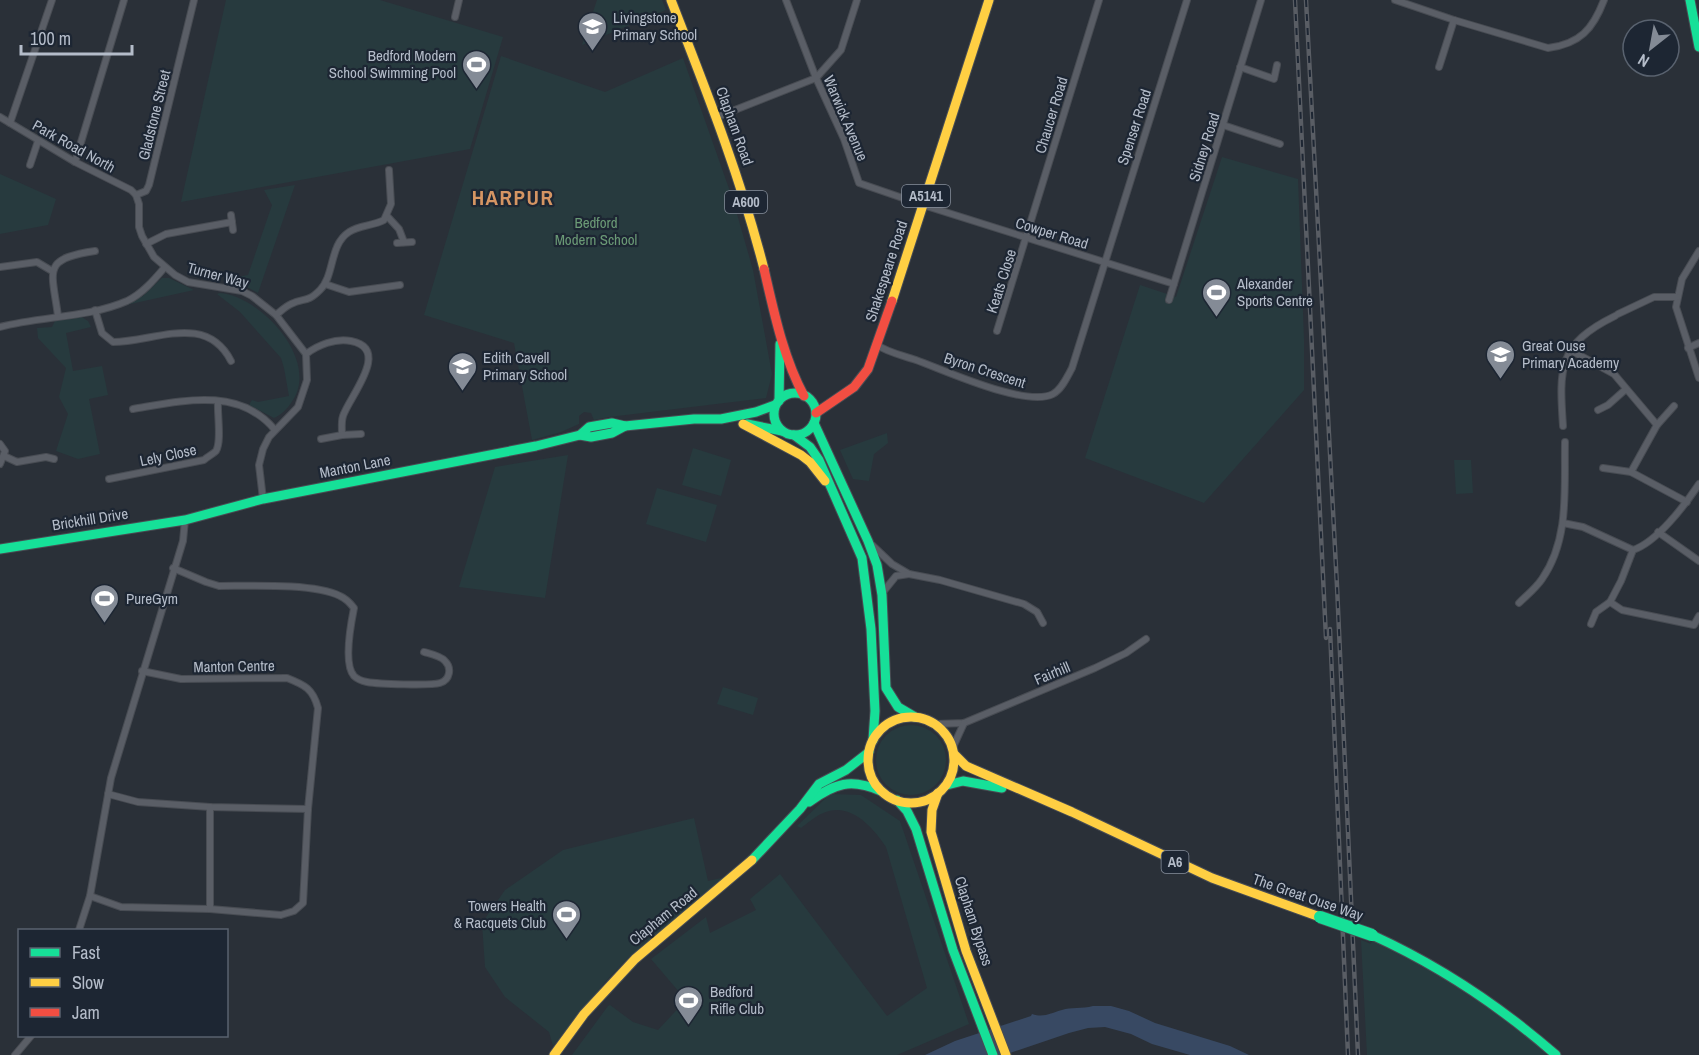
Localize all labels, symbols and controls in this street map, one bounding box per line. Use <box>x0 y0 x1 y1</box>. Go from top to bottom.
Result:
place label: Livingstone Primary School <box>613 7 697 45</box>
school or university icon: Livingstone Primary School <box>576 10 608 52</box>
scale bar <box>21 18 132 56</box>
north arrow <box>1621 18 1681 78</box>
text: 100 m <box>30 26 71 51</box>
place label: Bedford Modern School Swimming Pool <box>329 45 456 83</box>
sports icon: Bedford Modern School Swimming Pool <box>461 48 493 90</box>
text: N <box>1634 49 1653 73</box>
street label: Gladstone Street <box>133 67 175 162</box>
street label: Warwick Avenue <box>819 72 873 164</box>
street label: Chaucer Road <box>1029 74 1073 156</box>
street label: Clapham Road <box>711 84 759 168</box>
street label: Spenser Road <box>1112 86 1156 168</box>
street label: Sidney Road <box>1184 110 1224 184</box>
street label: Park Road North <box>29 115 119 177</box>
district label: HARPUR <box>472 183 554 212</box>
road number: A5141 <box>902 185 950 207</box>
road number: A600 <box>725 191 767 213</box>
park label: Bedford Modern School <box>555 212 637 250</box>
street label: Cowper Road <box>1013 212 1091 254</box>
street label: Shakespeare Road <box>860 218 912 324</box>
street label: Keats Close <box>981 246 1021 316</box>
street label: Turner Way <box>185 257 252 293</box>
place label: Alexander Sports Centre <box>1236 273 1313 311</box>
sports icon: Alexander Sports Centre <box>1200 276 1232 318</box>
place label: Great Ouse Primary Academy <box>1522 335 1620 373</box>
school or university icon: Great Ouse Primary Academy <box>1485 338 1517 380</box>
place label: Edith Cavell Primary School <box>483 347 567 385</box>
street label: Byron Crescent <box>941 347 1029 393</box>
school or university icon: Edith Cavell Primary School <box>446 350 478 392</box>
street label: Lely Close <box>138 439 198 471</box>
street label: Manton Lane <box>318 449 392 483</box>
street label: Brickhill Drive <box>51 503 130 535</box>
sports icon: PureGym <box>89 582 121 624</box>
place label: PureGym <box>126 588 178 609</box>
street label: Manton Centre <box>193 655 275 677</box>
street label: Fairhill <box>1031 656 1073 690</box>
road number: A6 <box>1162 851 1188 873</box>
street label: The Great Ouse Way <box>1250 868 1367 926</box>
street label: Clapham Bypass <box>950 874 998 968</box>
street label: Clapham Road <box>625 882 701 950</box>
place label: Towers Health & Racquets Club <box>454 895 546 933</box>
sports icon: Towers Health & Racquets Club <box>551 898 583 940</box>
legend <box>18 929 228 1037</box>
text: Fast <box>72 940 100 965</box>
text: Slow <box>72 970 104 995</box>
place label: Bedford Rifle Club <box>710 981 764 1019</box>
sports icon: Bedford Rifle Club <box>673 984 705 1026</box>
text: Jam <box>72 1000 100 1025</box>

